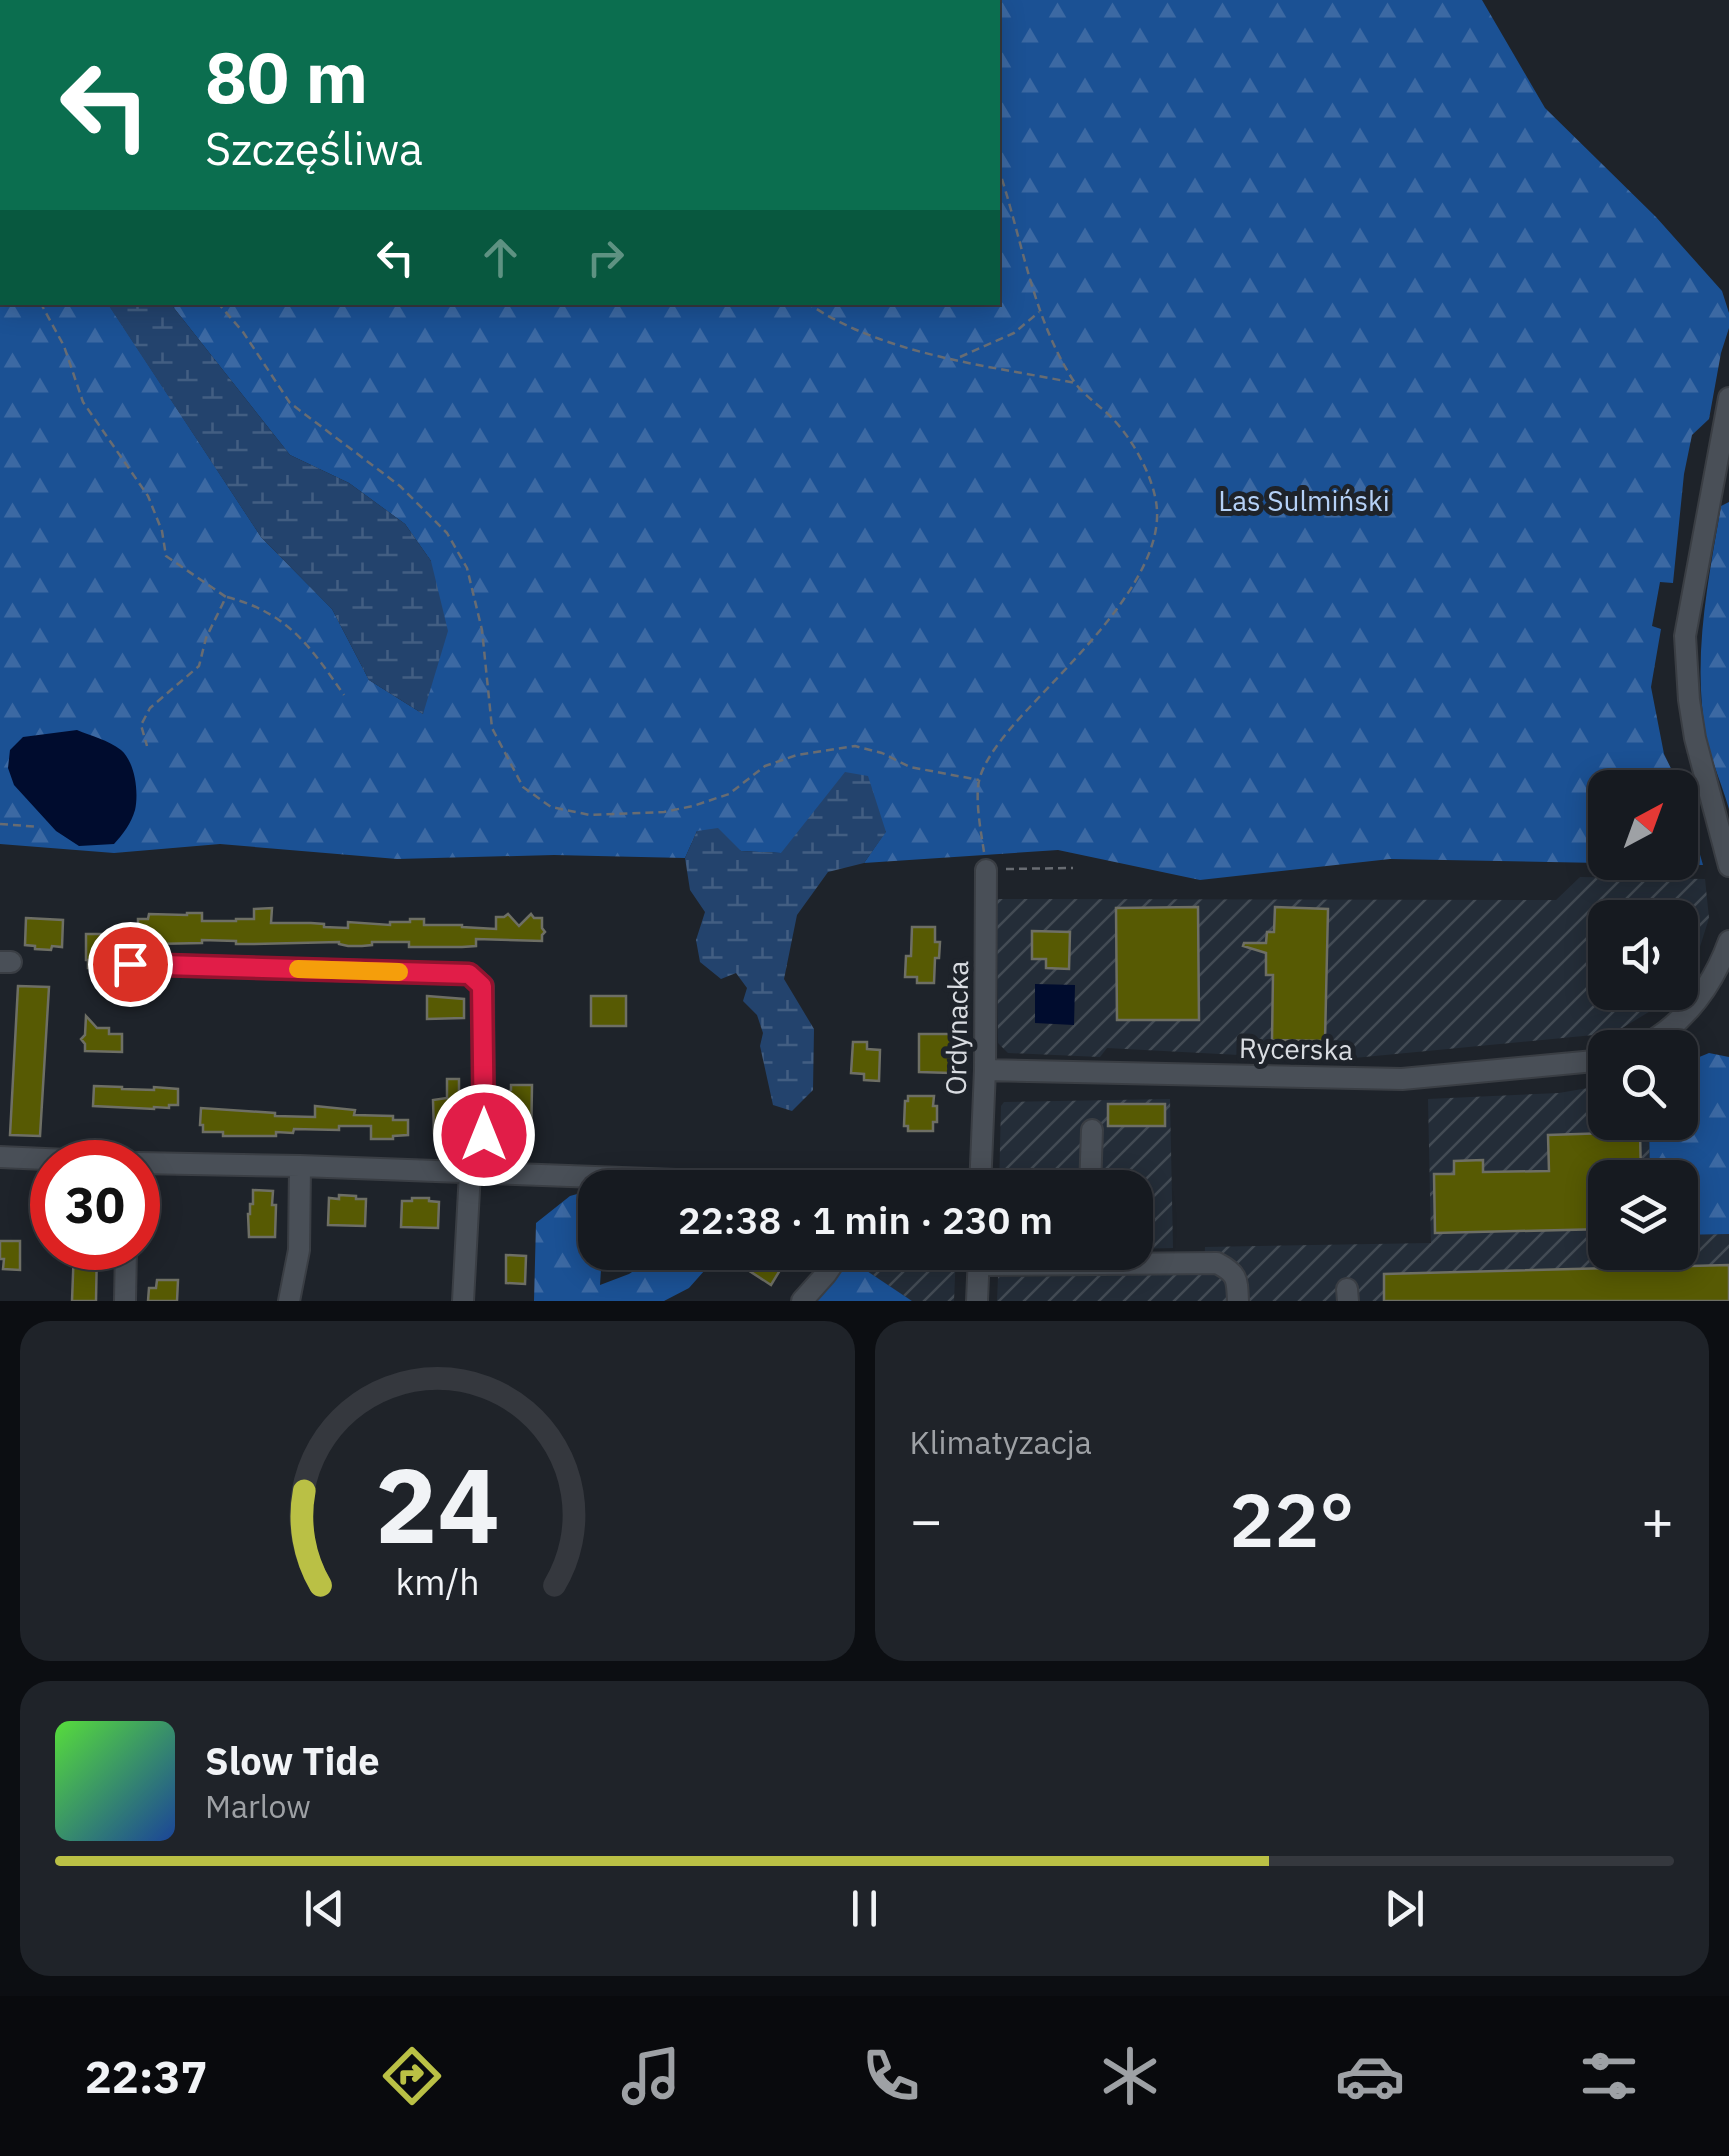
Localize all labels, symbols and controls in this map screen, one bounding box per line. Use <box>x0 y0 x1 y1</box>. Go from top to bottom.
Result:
text: 80 m <box>205 31 368 122</box>
icon: left <box>40 40 170 170</box>
text: Szczęśliwa <box>205 119 423 177</box>
icon: left <box>368 230 423 285</box>
icon: ahead <box>473 230 528 285</box>
icon: right <box>578 230 633 285</box>
park label: Las Sulmiński <box>1218 482 1390 519</box>
north arrow <box>1588 770 1698 880</box>
map controls <box>1588 770 1698 1270</box>
button: sound <box>1588 900 1698 1010</box>
pin <box>88 922 173 1007</box>
icon: arrive <box>103 937 158 992</box>
street label: Ordynacka <box>937 960 976 1096</box>
street label: Rycerska <box>1238 1029 1354 1068</box>
button: search <box>1588 1030 1698 1140</box>
position arrow <box>432 1083 536 1187</box>
speed limit sign: 30 <box>30 1140 160 1270</box>
button: layers <box>1588 1160 1698 1270</box>
text: 22:38 · 1 min · 230 m <box>678 1195 1053 1244</box>
text: Klimatyzacja <box>910 1421 1092 1463</box>
text: 24 <box>375 1436 500 1572</box>
text: 22° <box>1229 1470 1354 1568</box>
text: − <box>910 1484 943 1555</box>
text: + <box>1641 1484 1674 1555</box>
text: km/h <box>395 1558 479 1605</box>
text: Slow Tide <box>205 1736 380 1785</box>
text: Marlow <box>205 1785 311 1827</box>
icon: previous <box>297 1881 352 1936</box>
icon: pause <box>837 1881 892 1936</box>
icon: next <box>1377 1881 1432 1936</box>
icon: directions <box>377 2041 447 2111</box>
icon: music <box>616 2041 686 2111</box>
icon: phone <box>856 2041 926 2111</box>
icon: climate <box>1095 2041 1165 2111</box>
icon: car <box>1335 2041 1405 2111</box>
icon: filters <box>1574 2041 1644 2111</box>
text: 22:37 <box>85 2047 208 2105</box>

